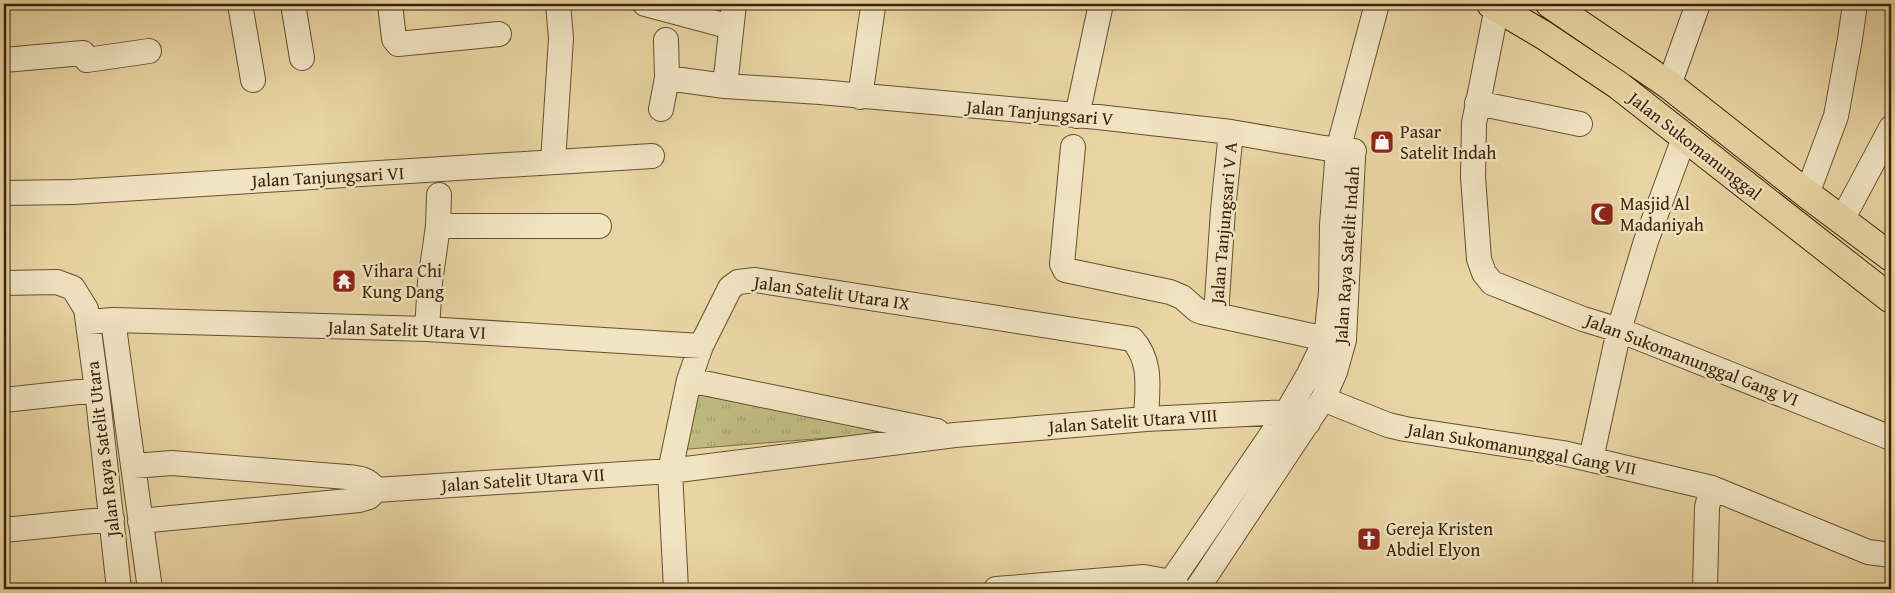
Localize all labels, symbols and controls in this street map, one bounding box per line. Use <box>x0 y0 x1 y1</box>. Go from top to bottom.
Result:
street label: Jalan Sukomanunggal <box>1621 84 1768 206</box>
street label: Jalan Tanjungsari V <box>963 92 1115 132</box>
place label: Pasar Satelit Indah <box>1400 118 1496 166</box>
shop icon: Pasar Satelit Indah <box>1369 129 1395 155</box>
street label: Jalan Tanjungsari V A <box>1203 141 1244 307</box>
street label: Jalan Tanjungsari VI <box>249 159 405 194</box>
street label: Jalan Raya Satelit Indah <box>1327 165 1366 347</box>
place label: Masjid Al Madaniyah <box>1620 190 1704 238</box>
mosque icon: Masjid Al Madaniyah <box>1589 201 1615 227</box>
place label: Vihara Chi Kung Dang <box>362 257 444 305</box>
temple icon: Vihara Chi Kung Dang <box>331 268 357 294</box>
street label: Jalan Satelit Utara IX <box>750 268 912 317</box>
street label: Jalan Sukomanunggal Gang VI <box>1580 306 1803 413</box>
street label: Jalan Satelit Utara VI <box>326 313 486 346</box>
street label: Jalan Raya Satelit Utara <box>78 359 127 540</box>
street label: Jalan Satelit Utara VIII <box>1046 401 1218 440</box>
street label: Jalan Sukomanunggal Gang VII <box>1404 415 1639 482</box>
street label: Jalan Satelit Utara VII <box>438 460 606 499</box>
place label: Gereja Kristen Abdiel Elyon <box>1386 515 1493 563</box>
church icon: Gereja Kristen Abdiel Elyon <box>1356 526 1382 552</box>

